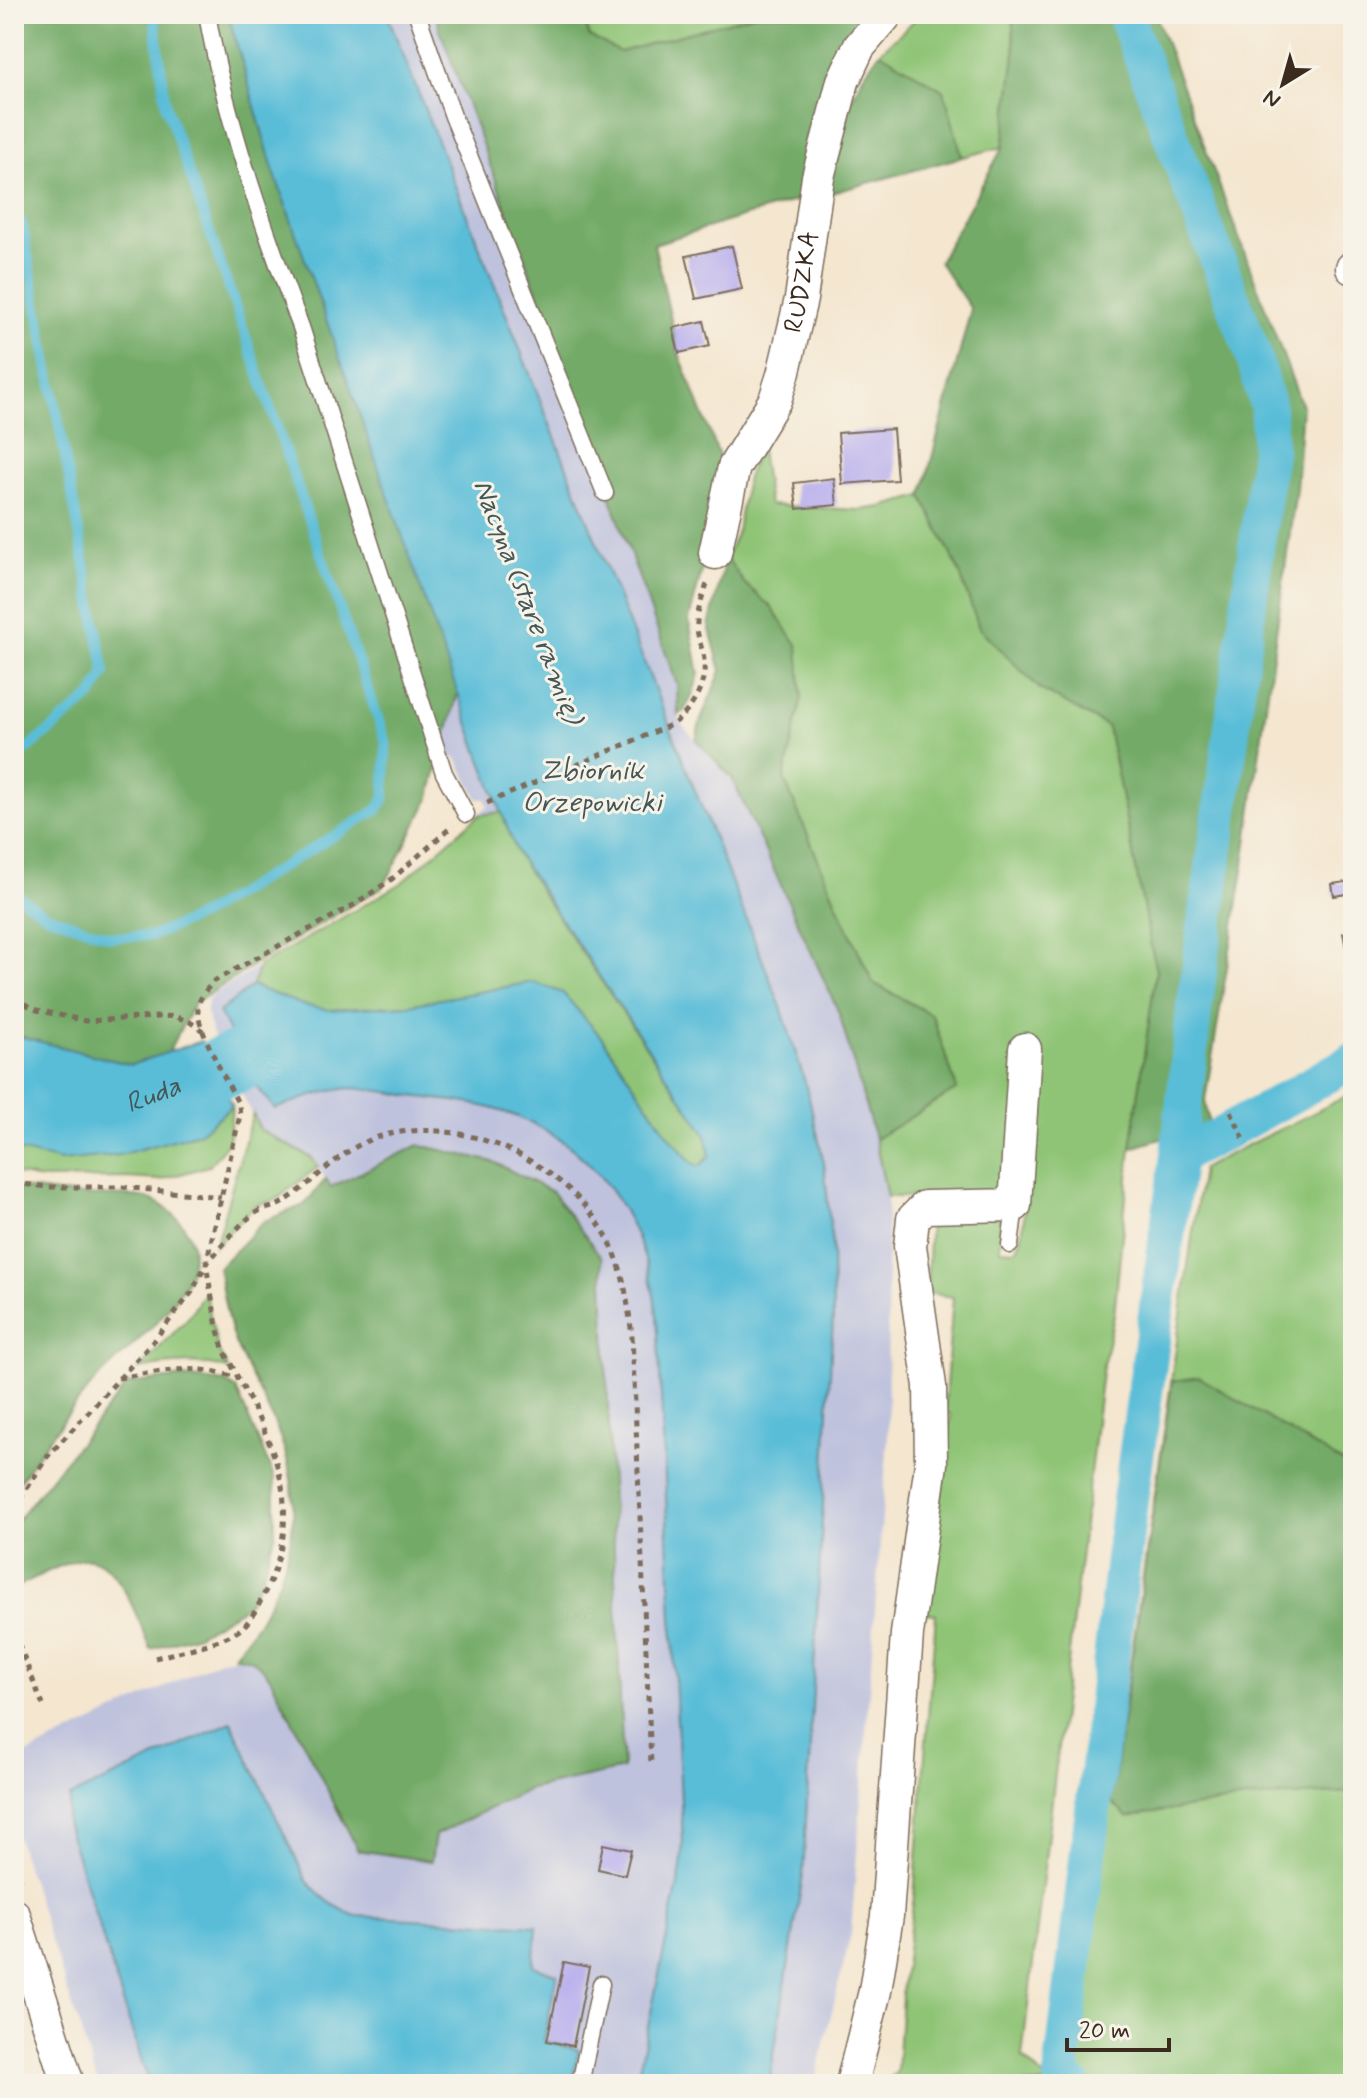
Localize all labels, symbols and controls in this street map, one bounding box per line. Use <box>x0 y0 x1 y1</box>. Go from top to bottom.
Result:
north arrow <box>1243 44 1323 124</box>
text: N <box>1258 83 1286 114</box>
street label: RUDZKA <box>777 229 827 336</box>
water label: Nacyna (stare ramię) <box>463 474 592 732</box>
water label: Zbiornik Orzepowicki <box>522 753 664 822</box>
water label: Ruda <box>120 1067 187 1123</box>
scale bar <box>1067 2002 1169 2052</box>
text: 20 m <box>1079 2016 1130 2047</box>

